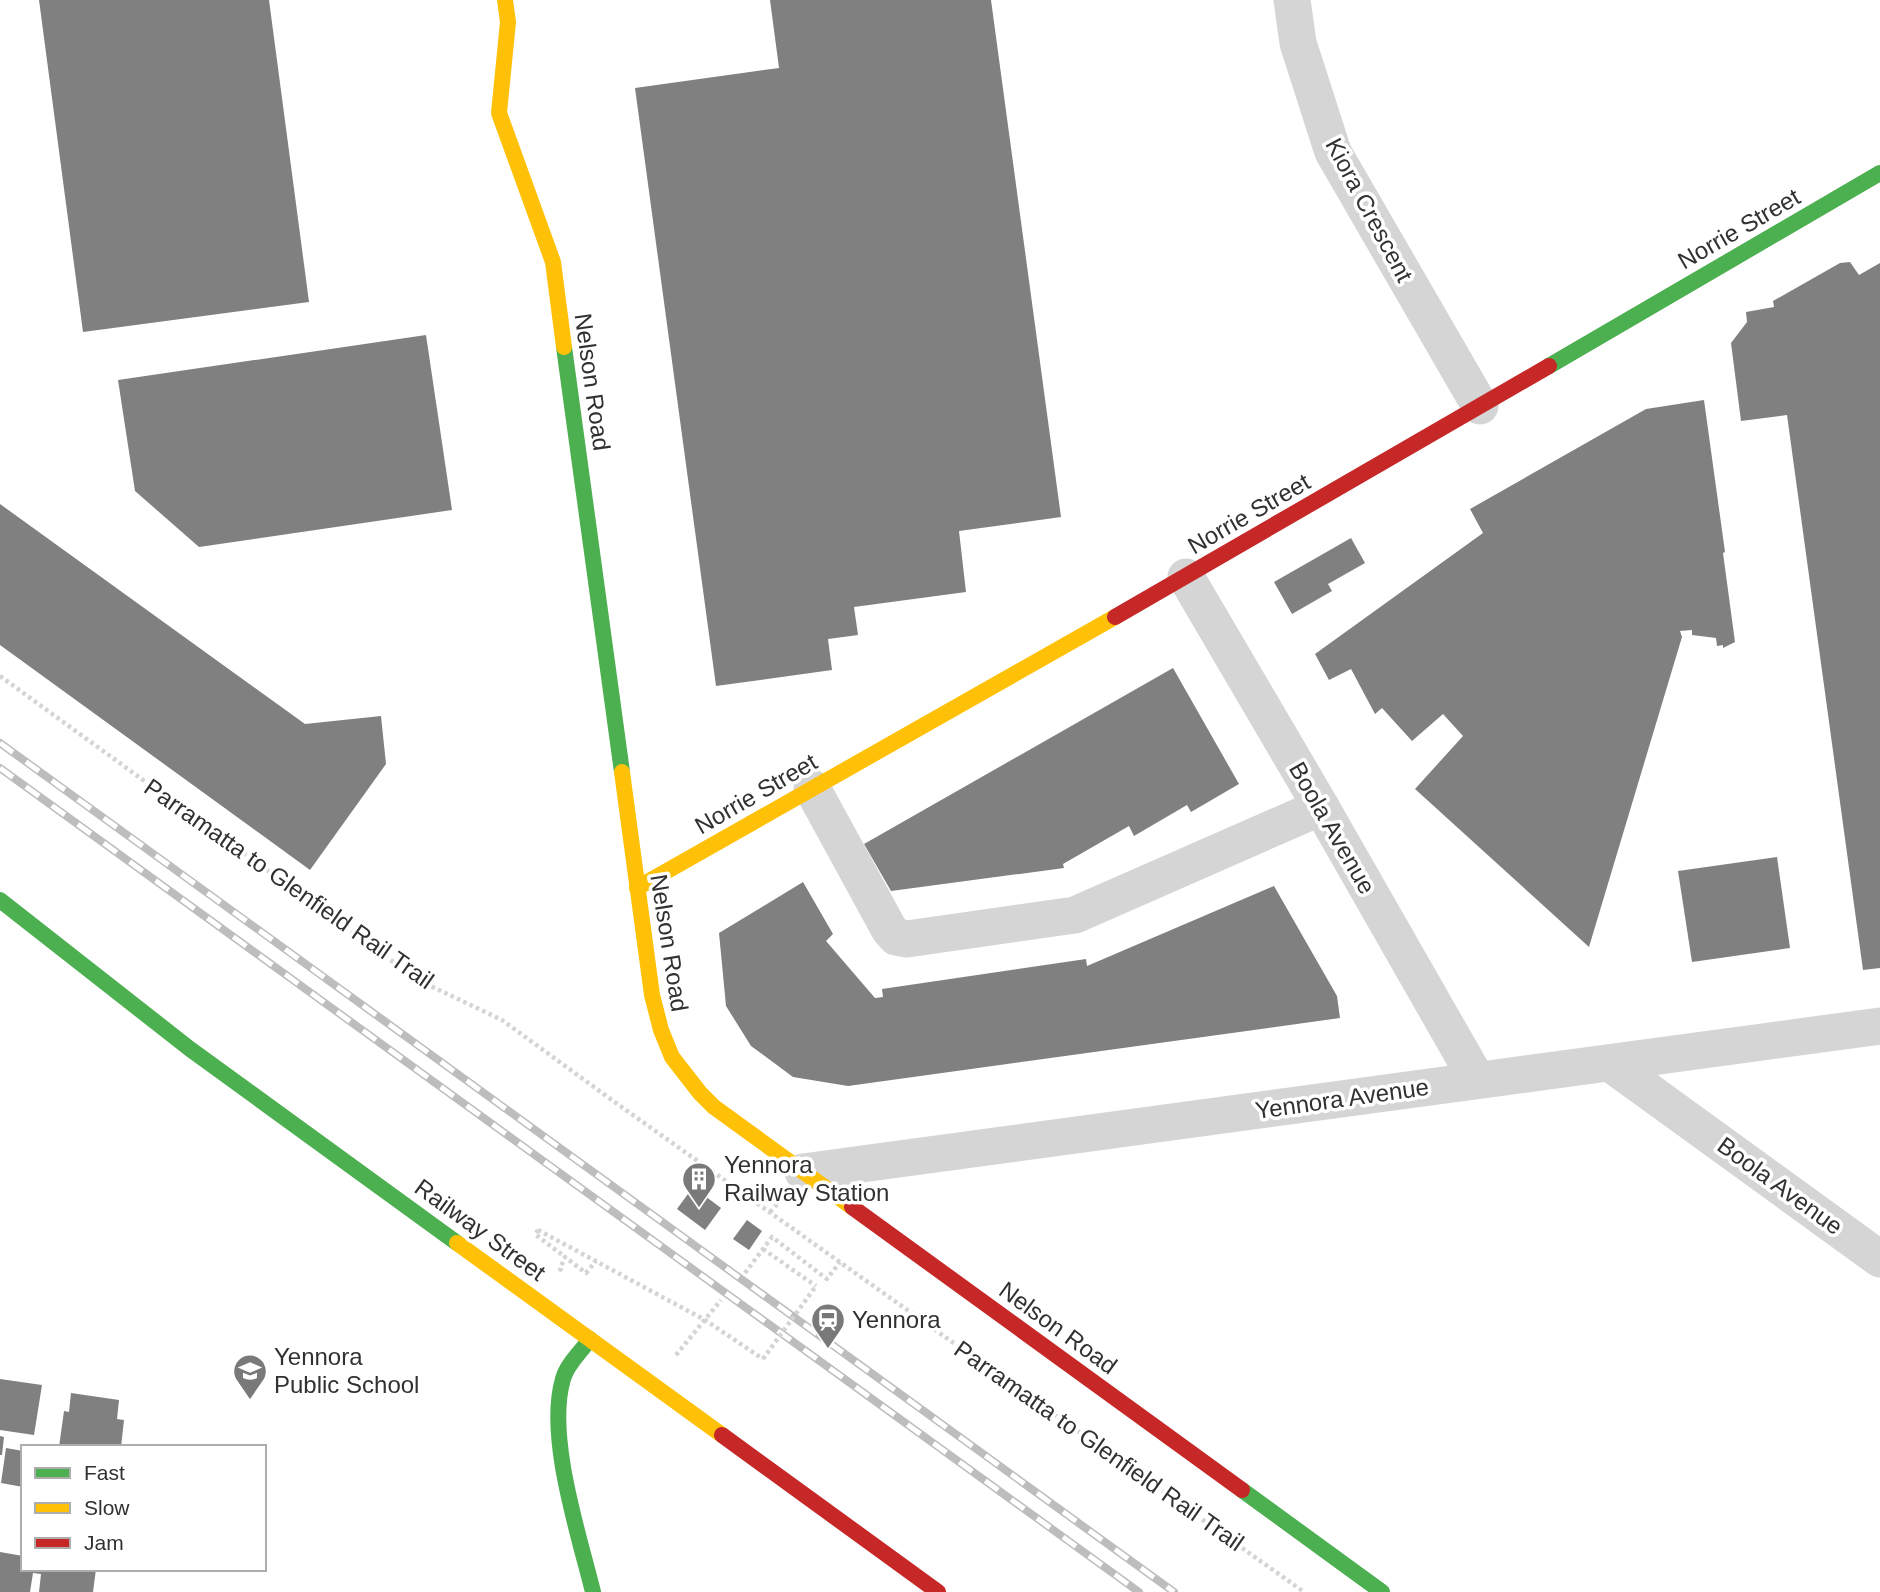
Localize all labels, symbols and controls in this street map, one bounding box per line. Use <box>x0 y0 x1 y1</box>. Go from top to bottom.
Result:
street label: Kiora Crescent <box>1320 133 1419 286</box>
street label: Norrie Street <box>1673 183 1805 274</box>
street label: Nelson Road <box>569 311 616 453</box>
street label: Norrie Street <box>1183 468 1315 559</box>
street label: Norrie Street <box>690 748 822 839</box>
street label: Boola Avenue <box>1284 757 1381 898</box>
street label: Parramatta to Glenfield Rail Trail <box>139 773 439 994</box>
street label: Nelson Road <box>645 872 694 1014</box>
street label: Yennora Avenue <box>1253 1073 1430 1124</box>
street label: Boola Avenue <box>1713 1131 1848 1240</box>
place label: Yennora Railway Station <box>724 1151 889 1206</box>
building icon: Yennora Railway Station <box>680 1160 718 1209</box>
street label: Railway Street <box>410 1173 551 1286</box>
street label: Nelson Road <box>994 1276 1122 1379</box>
station icon: Yennora <box>809 1301 847 1350</box>
place label: Yennora <box>852 1306 941 1333</box>
street label: Parramatta to Glenfield Rail Trail <box>949 1335 1249 1556</box>
place label: Yennora Public School <box>274 1343 419 1398</box>
school or university icon: Yennora Public School <box>231 1352 269 1401</box>
legend <box>21 1445 266 1571</box>
text: Fast <box>84 1461 125 1484</box>
text: Slow <box>84 1496 130 1519</box>
text: Jam <box>84 1531 124 1554</box>

